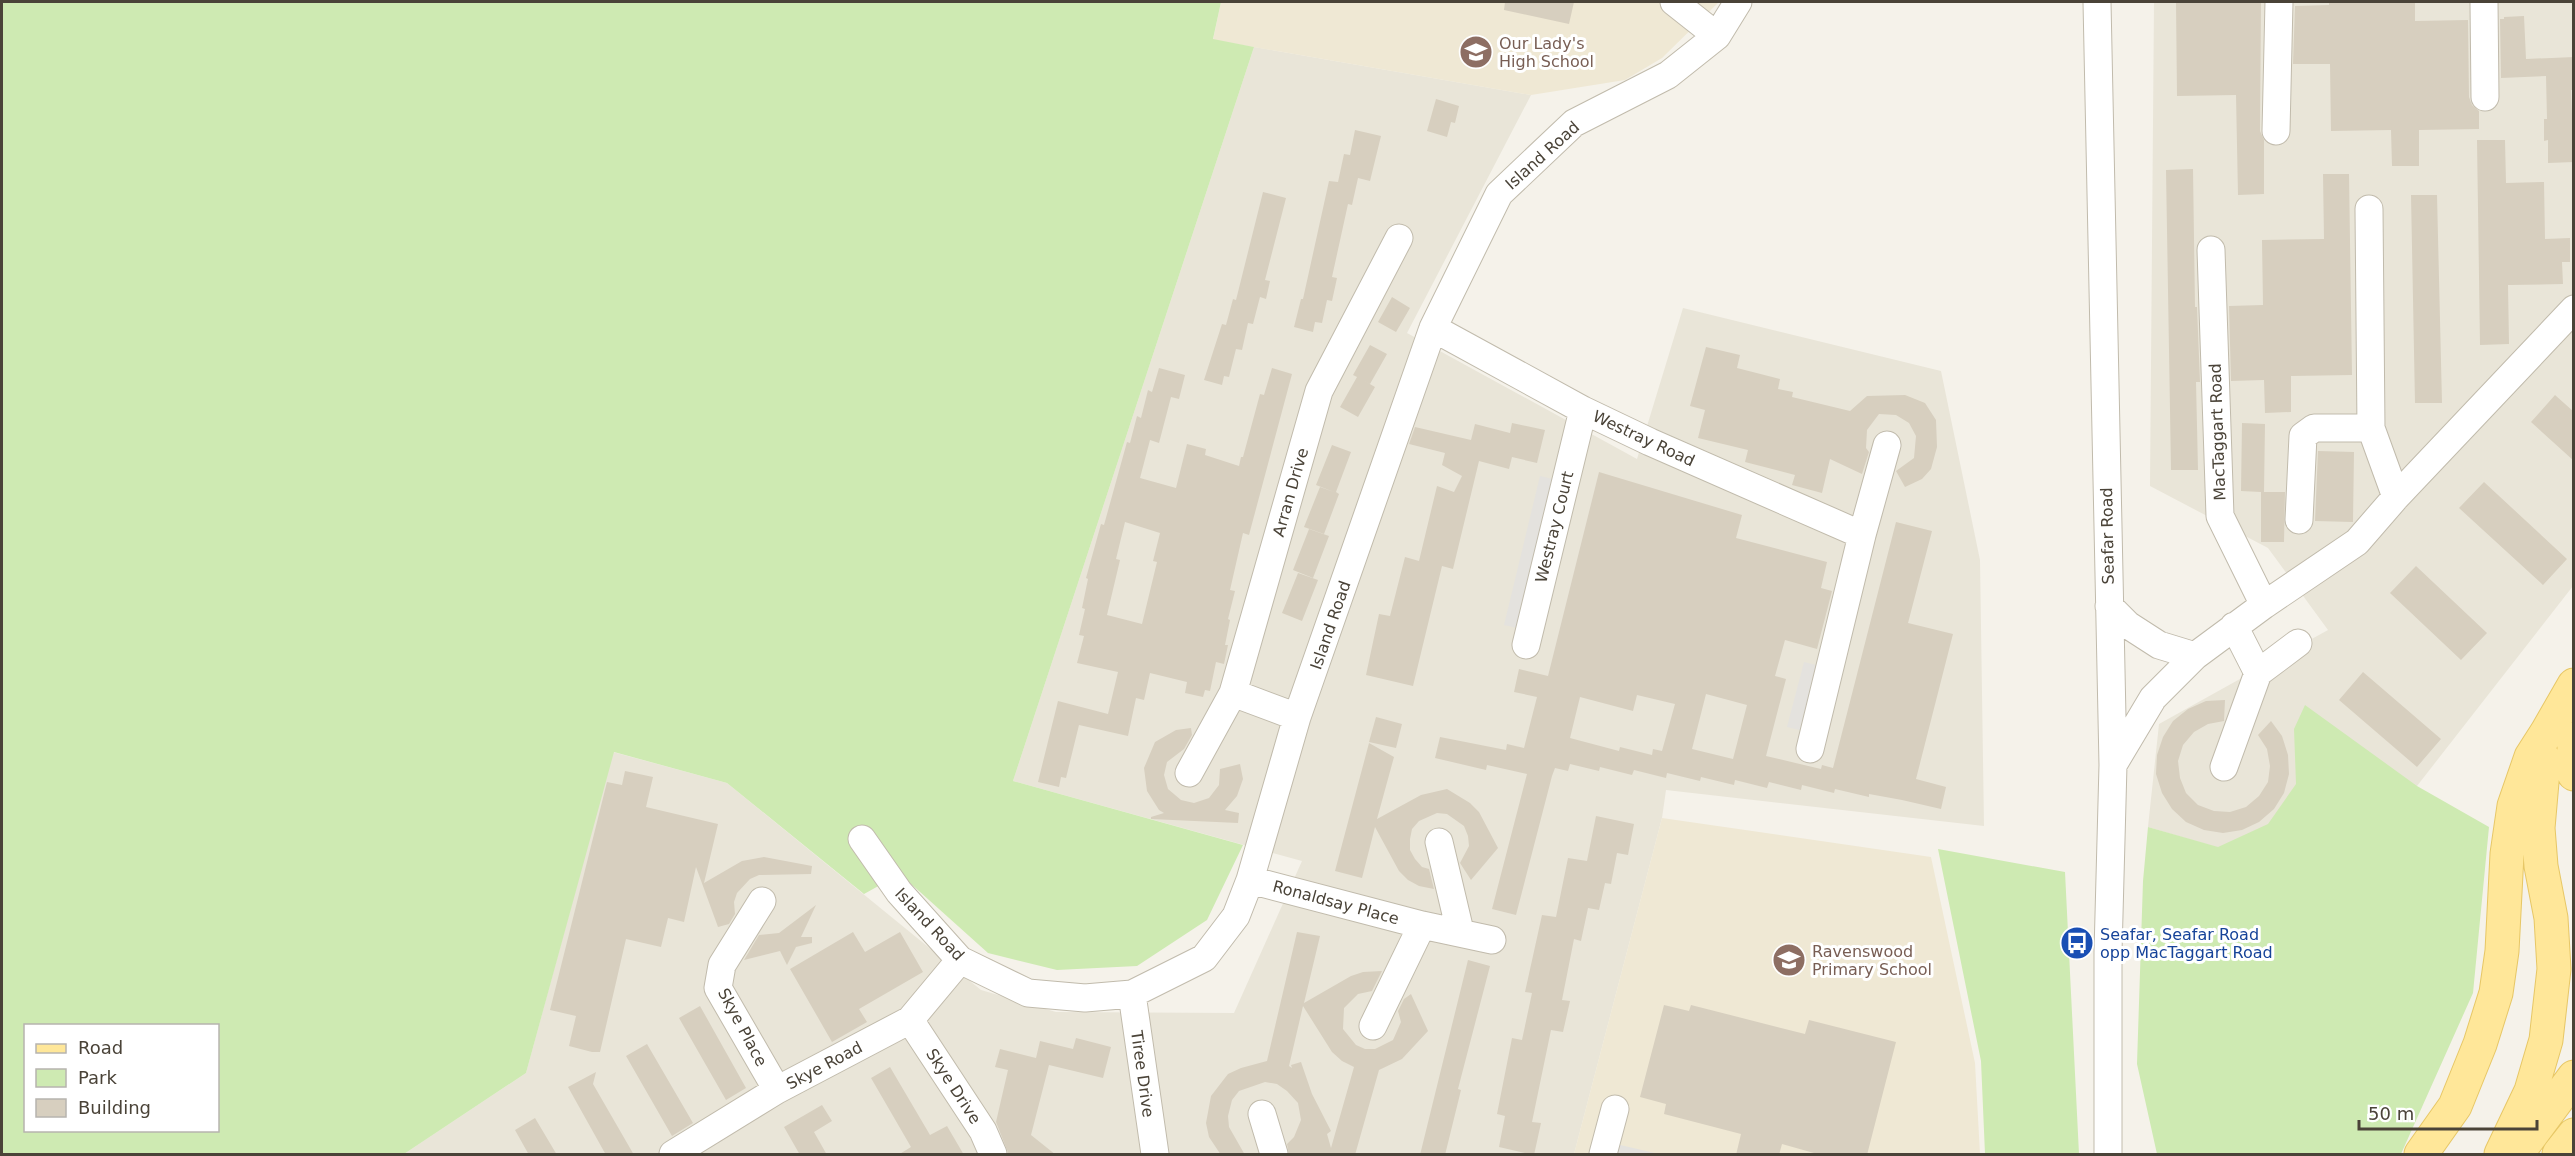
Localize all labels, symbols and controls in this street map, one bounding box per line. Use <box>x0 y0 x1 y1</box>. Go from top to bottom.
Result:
school or university icon: Our Lady's High School <box>1458 34 1494 70</box>
place label: Our Lady's High School <box>1499 34 1594 71</box>
street label: Island Road <box>1501 117 1583 193</box>
street label: MacTaggart Road <box>2206 363 2229 501</box>
street label: Westray Road <box>1590 407 1698 470</box>
street label: Arran Drive <box>1269 446 1312 539</box>
street label: Westray Court <box>1531 469 1578 585</box>
street label: Seafar Road <box>2097 487 2118 585</box>
street label: Island Road <box>1306 578 1355 672</box>
street label: Ronaldsay Place <box>1271 876 1401 928</box>
street label: Island Road <box>891 884 968 965</box>
bus stop icon: Seafar, Seafar Road opp MacTaggart Road <box>2059 925 2095 961</box>
place label: Seafar, Seafar Road opp MacTaggart Road <box>2100 925 2273 962</box>
school or university icon: Ravenswood Primary School <box>1771 942 1807 978</box>
place label: Ravenswood Primary School <box>1812 942 1932 979</box>
street label: Skye Place <box>714 985 771 1070</box>
legend <box>24 1024 219 1132</box>
street label: Tiree Drive <box>1127 1028 1158 1119</box>
text: Road <box>78 1037 123 1058</box>
street label: Skye Road <box>783 1037 866 1093</box>
street label: Skye Drive <box>922 1045 985 1127</box>
text: Park <box>78 1067 117 1088</box>
scale bar <box>2359 1093 2538 1131</box>
text: Building <box>78 1097 151 1118</box>
text: 50 m <box>2368 1103 2414 1124</box>

